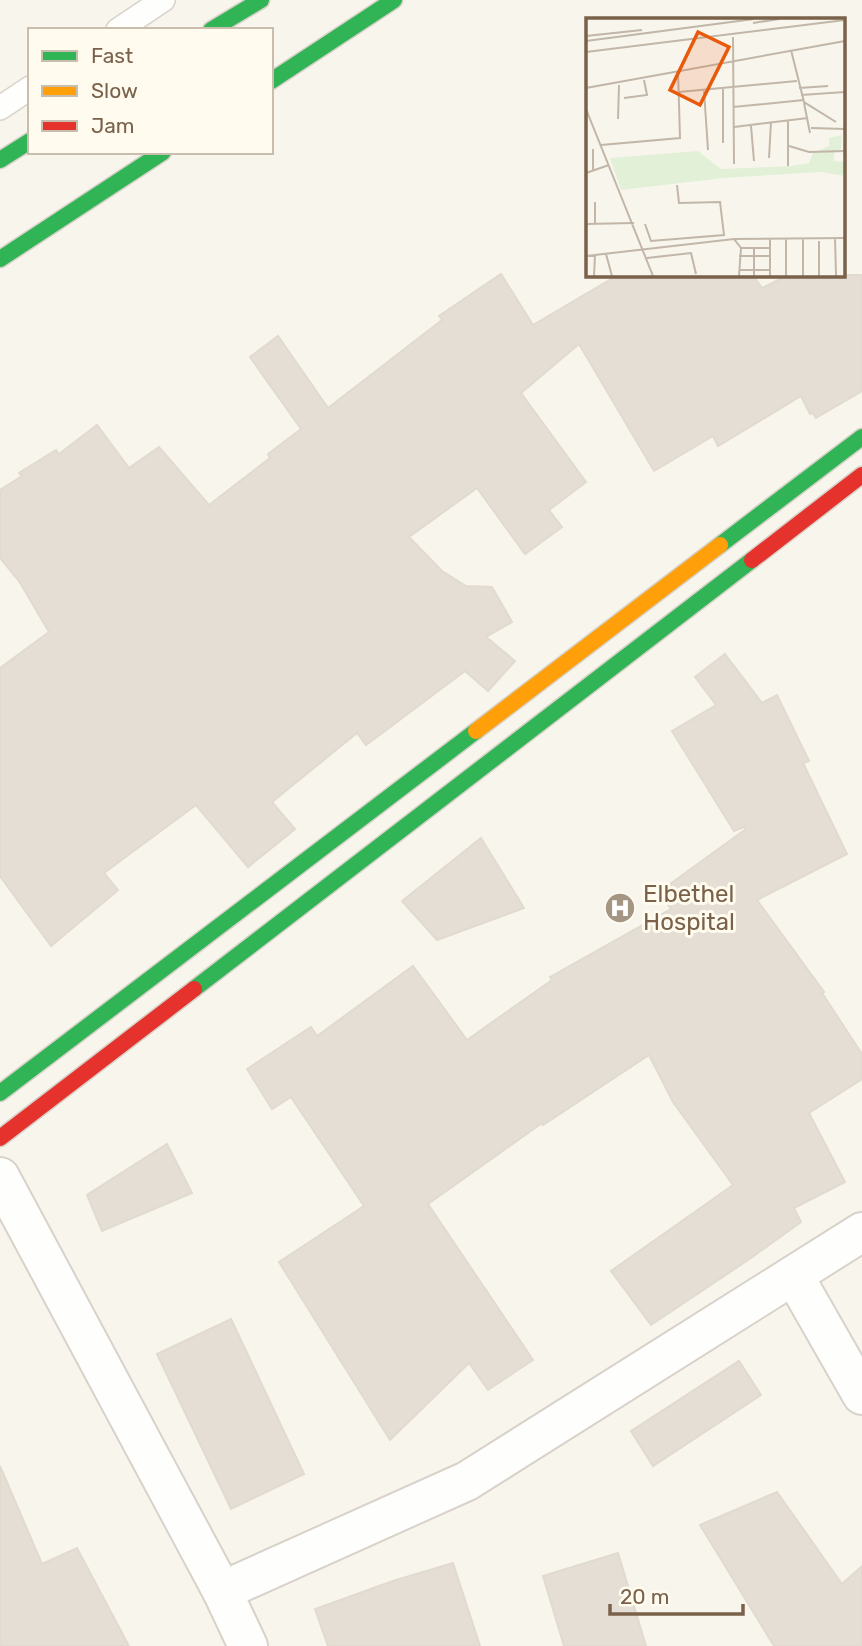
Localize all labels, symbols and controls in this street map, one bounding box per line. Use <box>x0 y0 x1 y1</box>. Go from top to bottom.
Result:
inset map <box>586 18 844 276</box>
legend <box>28 28 273 154</box>
text: Fast <box>91 43 133 68</box>
text: Slow <box>91 78 138 103</box>
text: Jam <box>91 113 135 138</box>
place label: Elbethel Hospital <box>643 880 735 936</box>
hospital icon: Elbethel Hospital <box>603 891 637 925</box>
scale bar <box>610 1572 743 1616</box>
text: 20 m <box>620 1584 669 1609</box>

